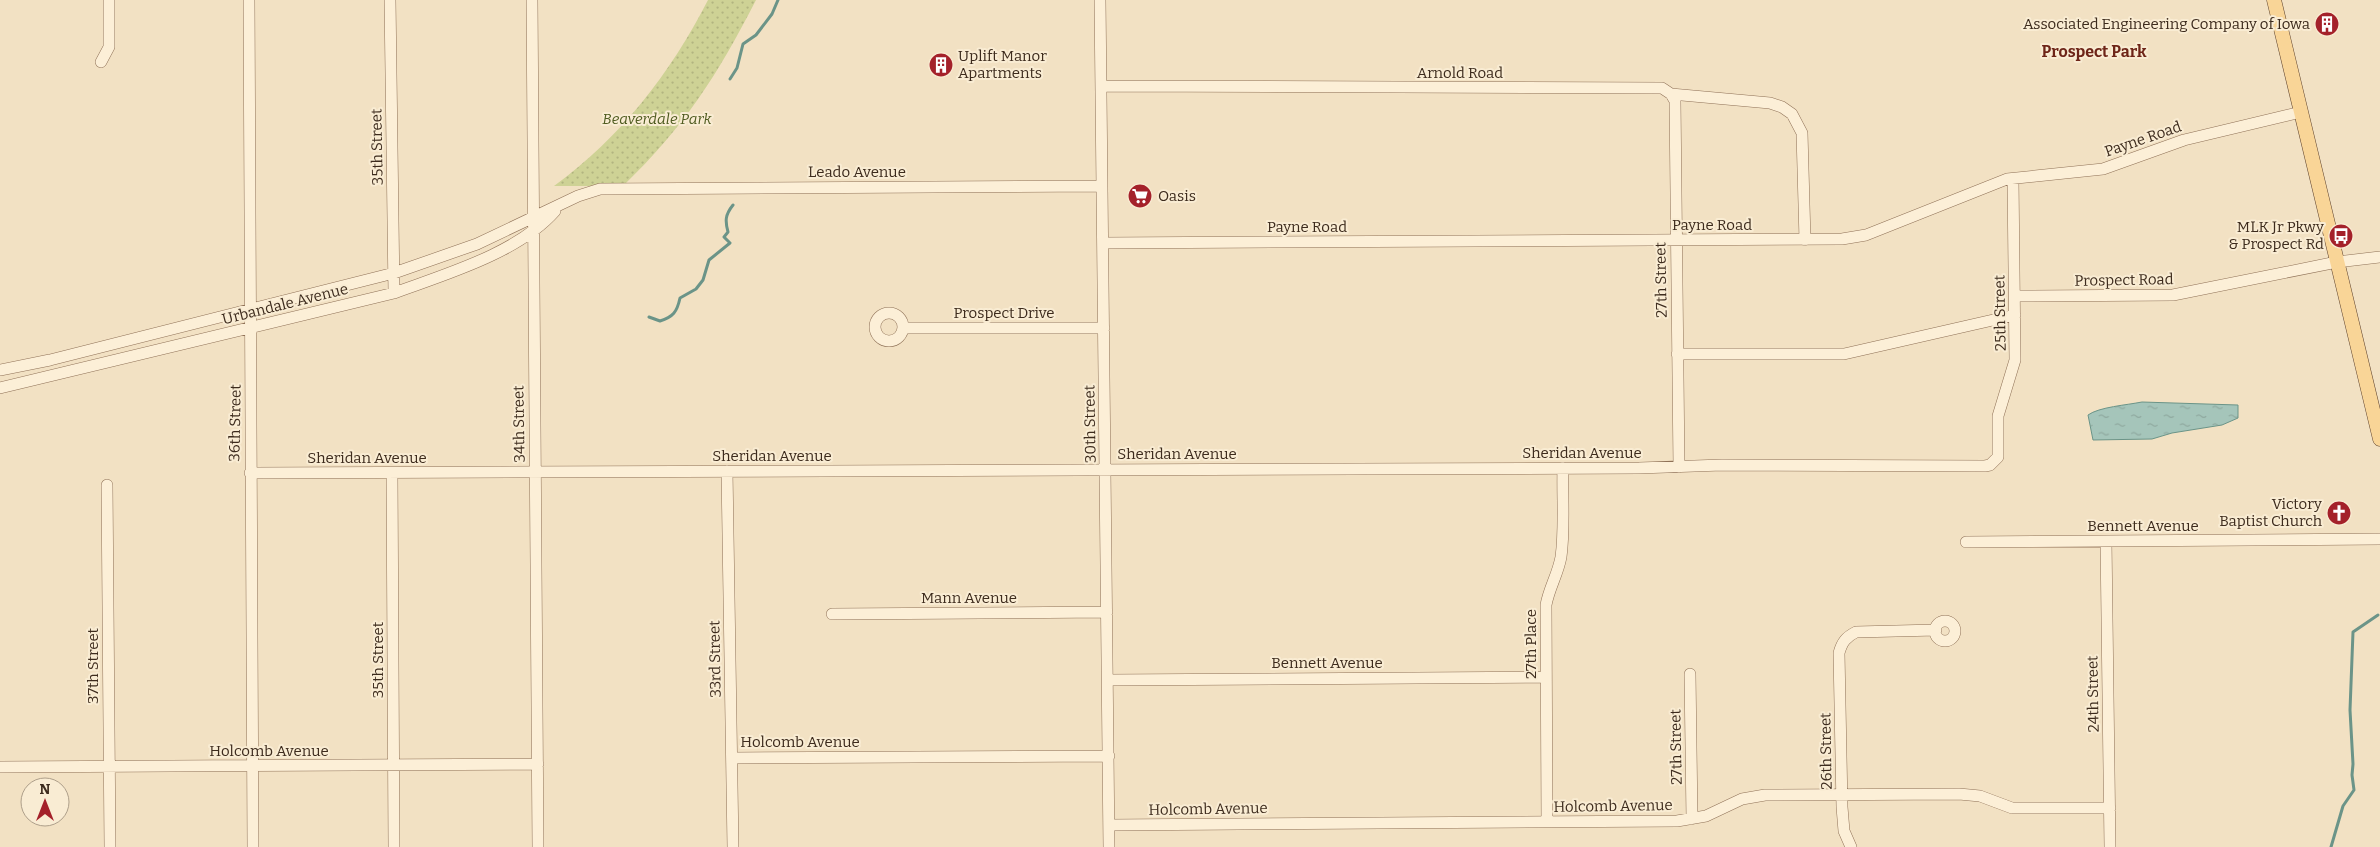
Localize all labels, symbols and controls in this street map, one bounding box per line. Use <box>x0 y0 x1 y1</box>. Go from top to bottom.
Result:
building icon: Associated Engineering Company of Iowa <box>2314 11 2340 37</box>
place label: Associated Engineering Company of Iowa <box>2023 15 2310 33</box>
district label: Prospect Park <box>2041 42 2147 61</box>
place label: Uplift Manor Apartments <box>958 47 1047 82</box>
building icon: Uplift Manor Apartments <box>928 52 954 78</box>
street label: Arnold Road <box>1417 64 1503 82</box>
street label: 35th Street <box>367 108 387 185</box>
park label: Beaverdale Park <box>602 110 713 128</box>
street label: Payne Road <box>2102 117 2184 161</box>
street label: Leado Avenue <box>808 163 906 181</box>
supermarket icon: Oasis <box>1127 183 1153 209</box>
place label: Oasis <box>1158 187 1196 205</box>
street label: Payne Road <box>1672 216 1752 234</box>
street label: Payne Road <box>1267 218 1347 236</box>
place label: MLK Jr Pkwy & Prospect Rd <box>2228 218 2324 253</box>
bus stop icon: MLK Jr Pkwy & Prospect Rd <box>2328 223 2354 249</box>
street label: 27th Street <box>1651 242 1671 318</box>
street label: Prospect Road <box>2074 270 2174 290</box>
street label: 25th Street <box>1990 274 2010 351</box>
street label: Urbandale Avenue <box>220 280 350 328</box>
street label: Prospect Drive <box>954 304 1054 322</box>
street label: 36th Street <box>225 384 245 462</box>
street label: 30th Street <box>1080 384 1100 463</box>
street label: 34th Street <box>509 385 529 463</box>
street label: Sheridan Avenue <box>1522 444 1642 462</box>
street label: Sheridan Avenue <box>1117 445 1237 463</box>
street label: Sheridan Avenue <box>712 447 832 465</box>
street label: Sheridan Avenue <box>307 449 427 467</box>
place label: Victory Baptist Church <box>2219 495 2323 530</box>
church icon: Victory Baptist Church <box>2326 500 2352 526</box>
street label: Bennett Avenue <box>2087 517 2199 535</box>
street label: Mann Avenue <box>921 589 1017 607</box>
street label: 27th Place <box>1522 609 1540 679</box>
street label: 33rd Street <box>705 620 725 698</box>
street label: 35th Street <box>369 621 387 698</box>
street label: 37th Street <box>84 627 102 704</box>
street label: Bennett Avenue <box>1271 654 1383 672</box>
street label: 24th Street <box>2083 655 2103 733</box>
street label: 27th Street <box>1666 709 1686 785</box>
street label: 26th Street <box>1816 712 1836 790</box>
street label: Holcomb Avenue <box>740 733 860 751</box>
street label: Holcomb Avenue <box>209 742 329 760</box>
north arrow <box>20 777 70 827</box>
text: N <box>40 781 51 798</box>
street label: Holcomb Avenue <box>1553 796 1673 816</box>
street label: Holcomb Avenue <box>1148 799 1268 819</box>

